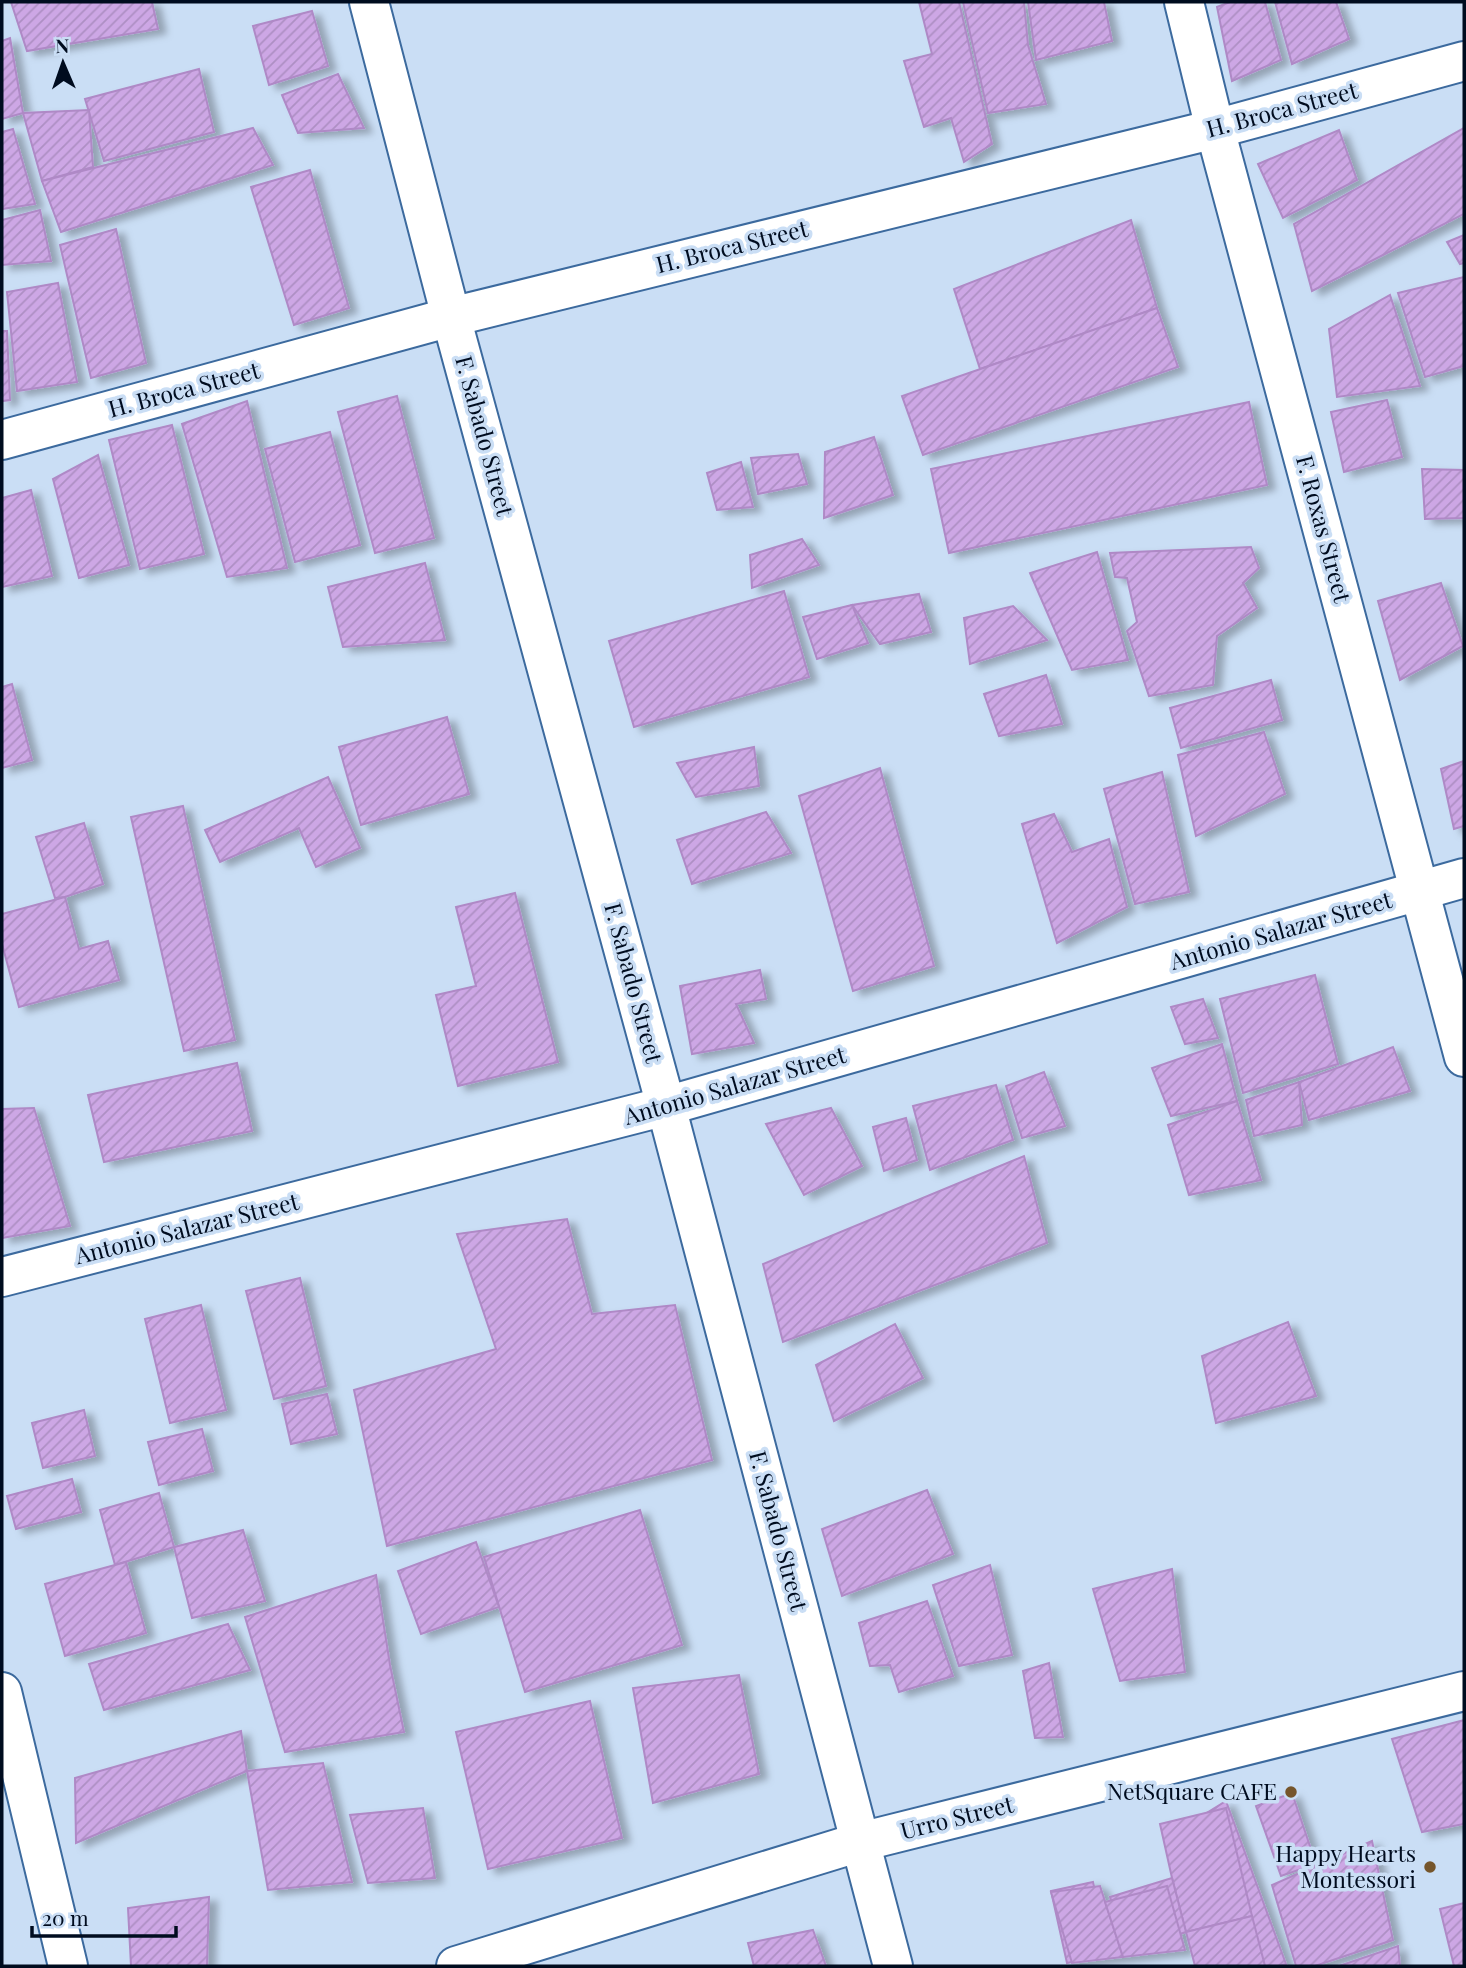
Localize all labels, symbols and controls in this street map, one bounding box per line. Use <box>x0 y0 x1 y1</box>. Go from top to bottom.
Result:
north arrow <box>28 28 98 98</box>
text: N <box>55 32 70 58</box>
street label: H. Broca Street <box>1203 73 1361 144</box>
street label: H. Broca Street <box>653 212 812 279</box>
street label: F. Sabado Street <box>449 352 522 520</box>
street label: H. Broca Street <box>105 353 263 424</box>
street label: F. Roxas Street <box>1290 451 1359 607</box>
street label: Antonio Salazar Street <box>1165 883 1396 976</box>
street label: F. Sabado Street <box>598 899 671 1067</box>
street label: Antonio Salazar Street <box>619 1038 850 1131</box>
street label: Antonio Salazar Street <box>71 1185 302 1271</box>
street label: F. Sabado Street <box>743 1447 816 1615</box>
place label: NetSquare CAFE <box>1107 1775 1277 1806</box>
marker: NetSquare CAFE <box>1283 1784 1299 1800</box>
street label: Urro Street <box>897 1787 1017 1846</box>
place label: Happy Hearts Montessori <box>1275 1837 1416 1894</box>
marker: Happy Hearts Montessori <box>1422 1859 1438 1875</box>
scale bar <box>32 1895 175 1939</box>
text: 20 m <box>42 1903 89 1931</box>

